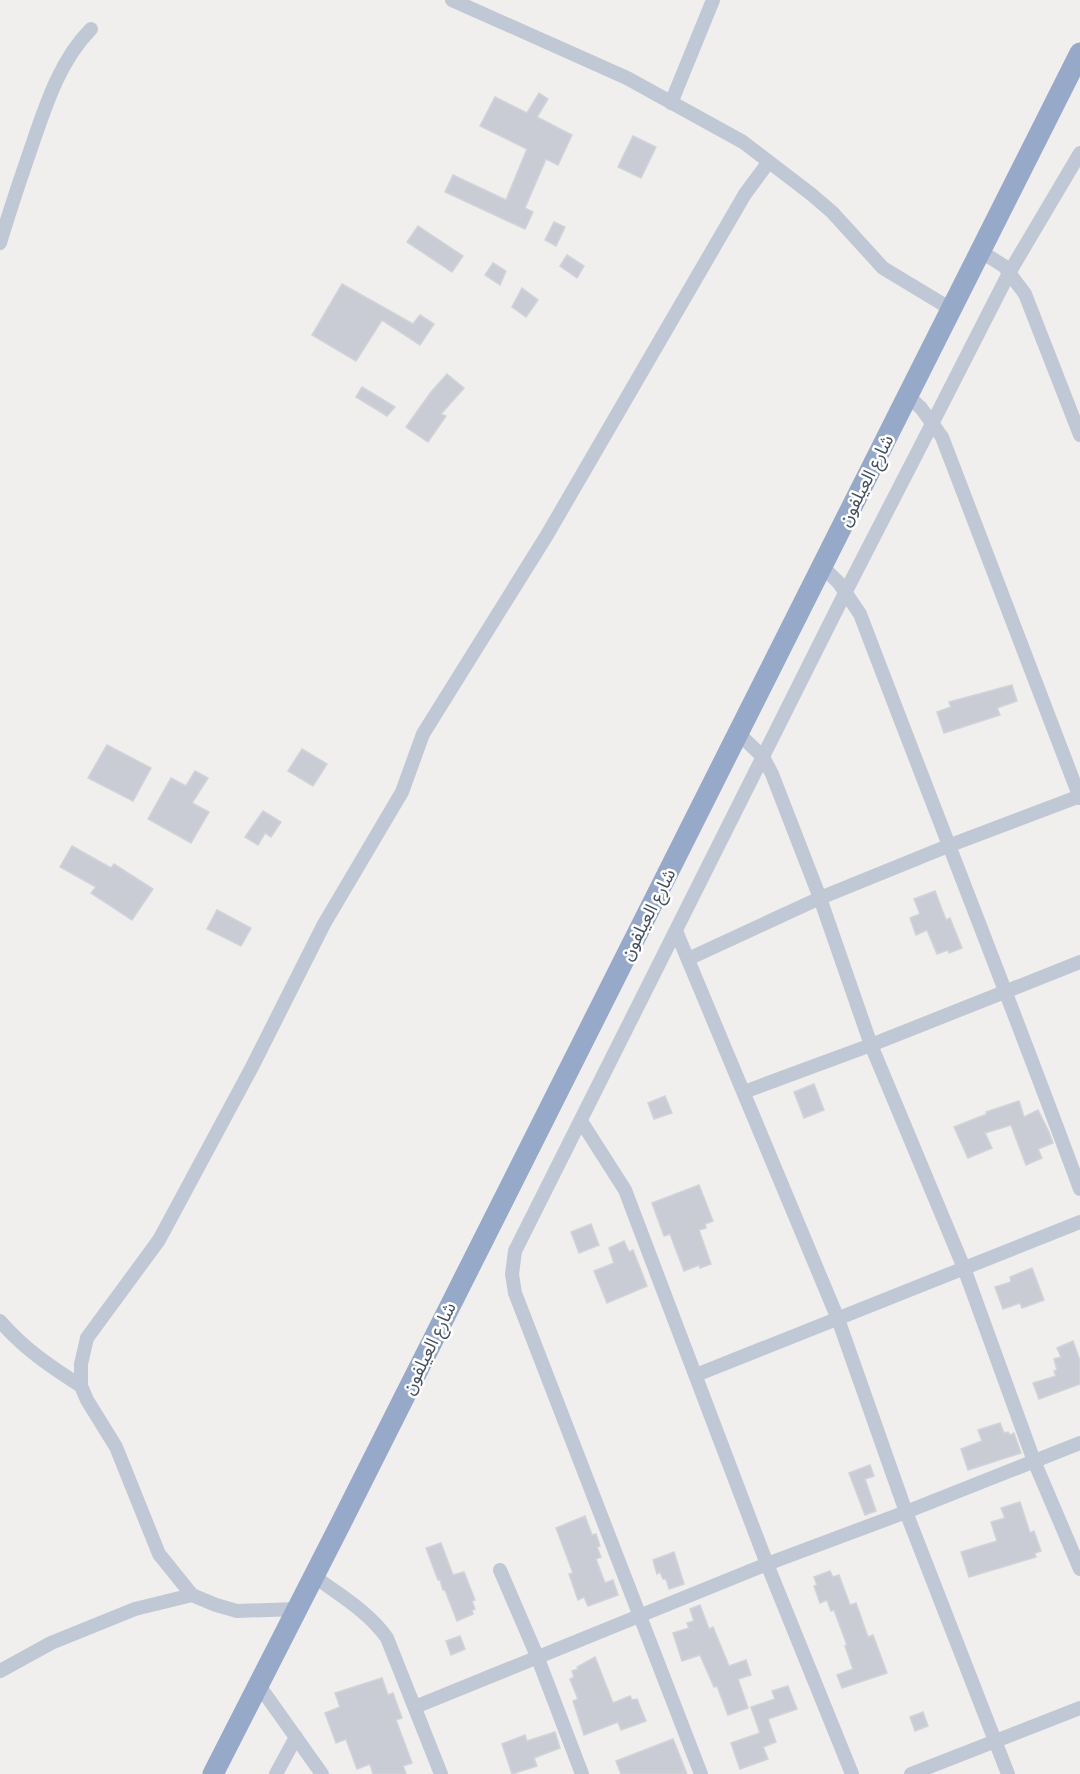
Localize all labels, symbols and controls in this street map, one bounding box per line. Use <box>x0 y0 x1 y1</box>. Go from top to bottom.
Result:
street label: شارع العيلفون <box>832 430 901 531</box>
street label: شارع العيلفون <box>614 864 683 965</box>
street label: شارع العيلفون <box>395 1298 463 1400</box>

